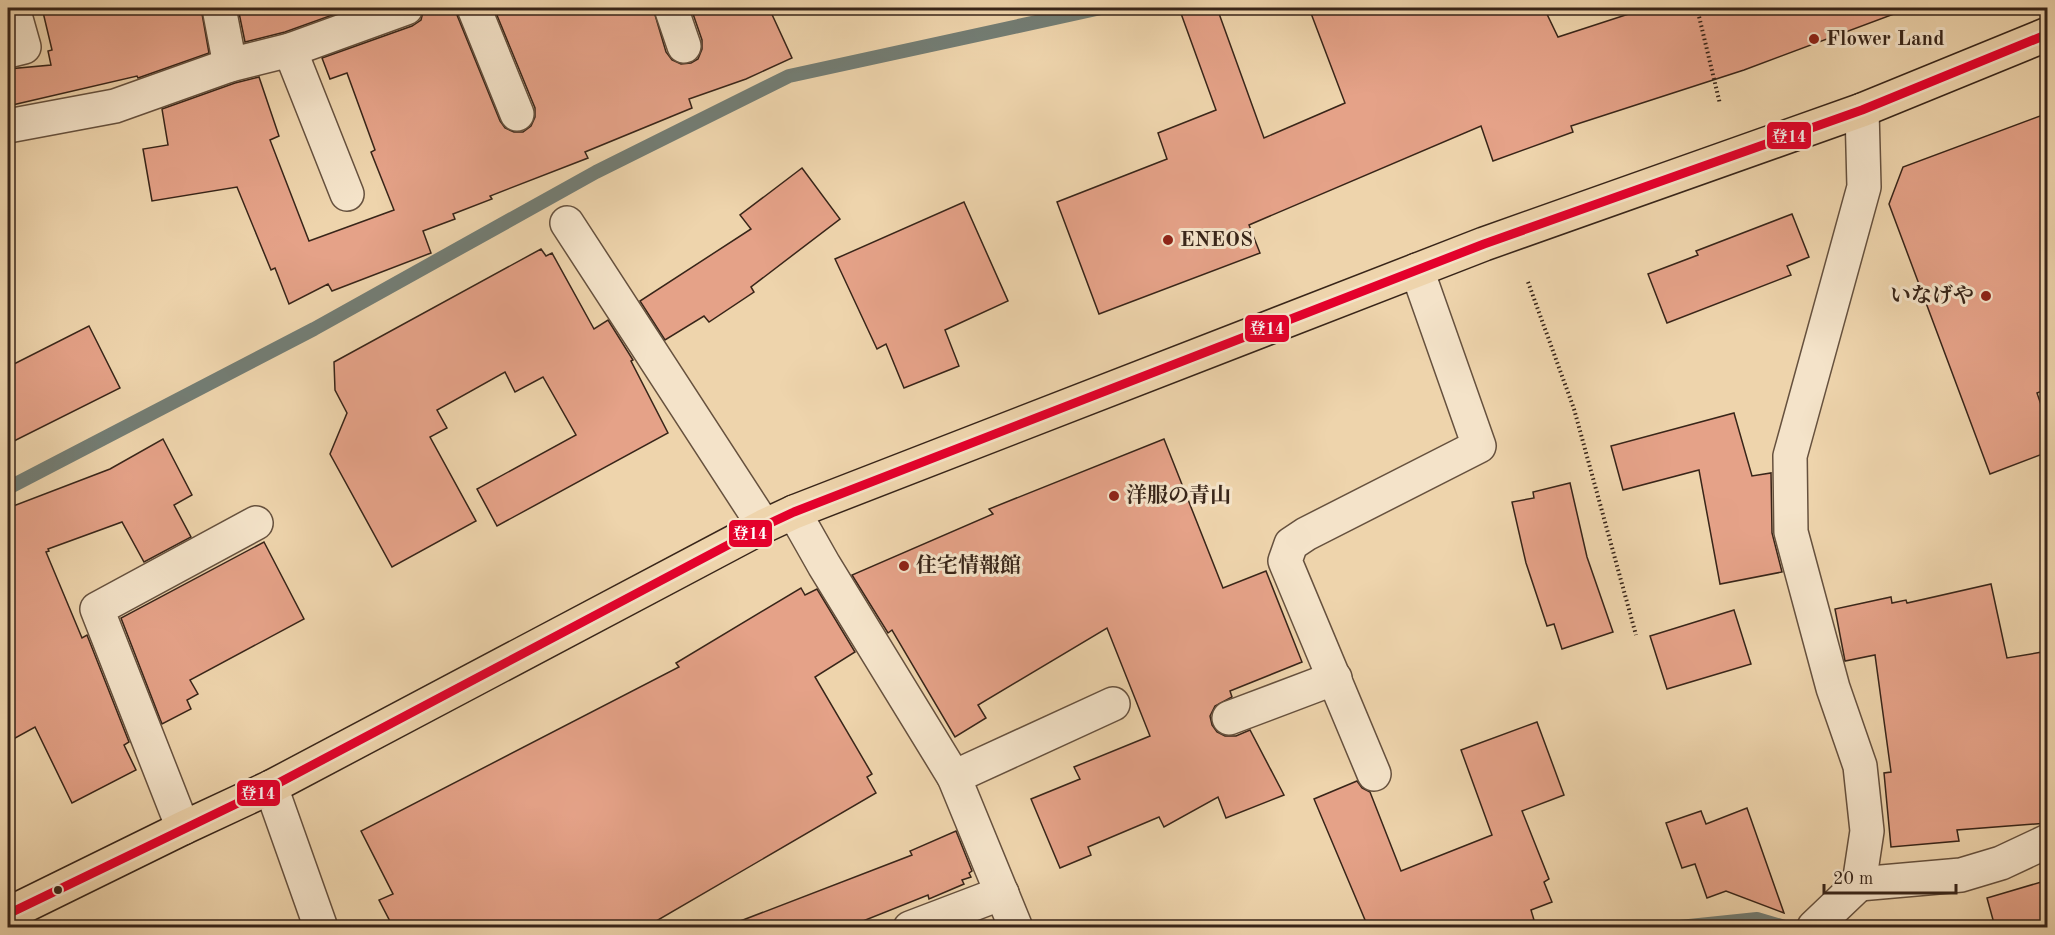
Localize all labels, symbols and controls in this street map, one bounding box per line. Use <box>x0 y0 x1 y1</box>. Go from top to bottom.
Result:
place label: Flower Land <box>1826 29 1945 50</box>
marker: Flower Land <box>1807 32 1821 46</box>
line badge: 登14 <box>1766 121 1812 150</box>
text: 登14 <box>1772 128 1806 146</box>
place label: ENEOS <box>1180 230 1253 251</box>
marker: ENEOS <box>1161 233 1175 247</box>
place label: いなげや <box>1890 284 1974 307</box>
marker: いなげや <box>1979 289 1993 303</box>
line badge: 登14 <box>1244 314 1290 343</box>
text: 登14 <box>1250 320 1284 338</box>
place label: 洋服の青山 <box>1126 483 1231 507</box>
marker: 洋服の青山 <box>1107 489 1121 503</box>
line badge: 登14 <box>728 519 773 548</box>
text: 登14 <box>733 525 767 543</box>
place label: 住宅情報館 <box>916 553 1021 577</box>
marker: 住宅情報館 <box>897 559 911 573</box>
line badge: 登14 <box>236 779 281 807</box>
text: 登14 <box>241 785 275 803</box>
scale bar <box>1824 857 1956 895</box>
text: 20 m <box>1833 870 1873 888</box>
unlabelled marker <box>52 884 64 896</box>

